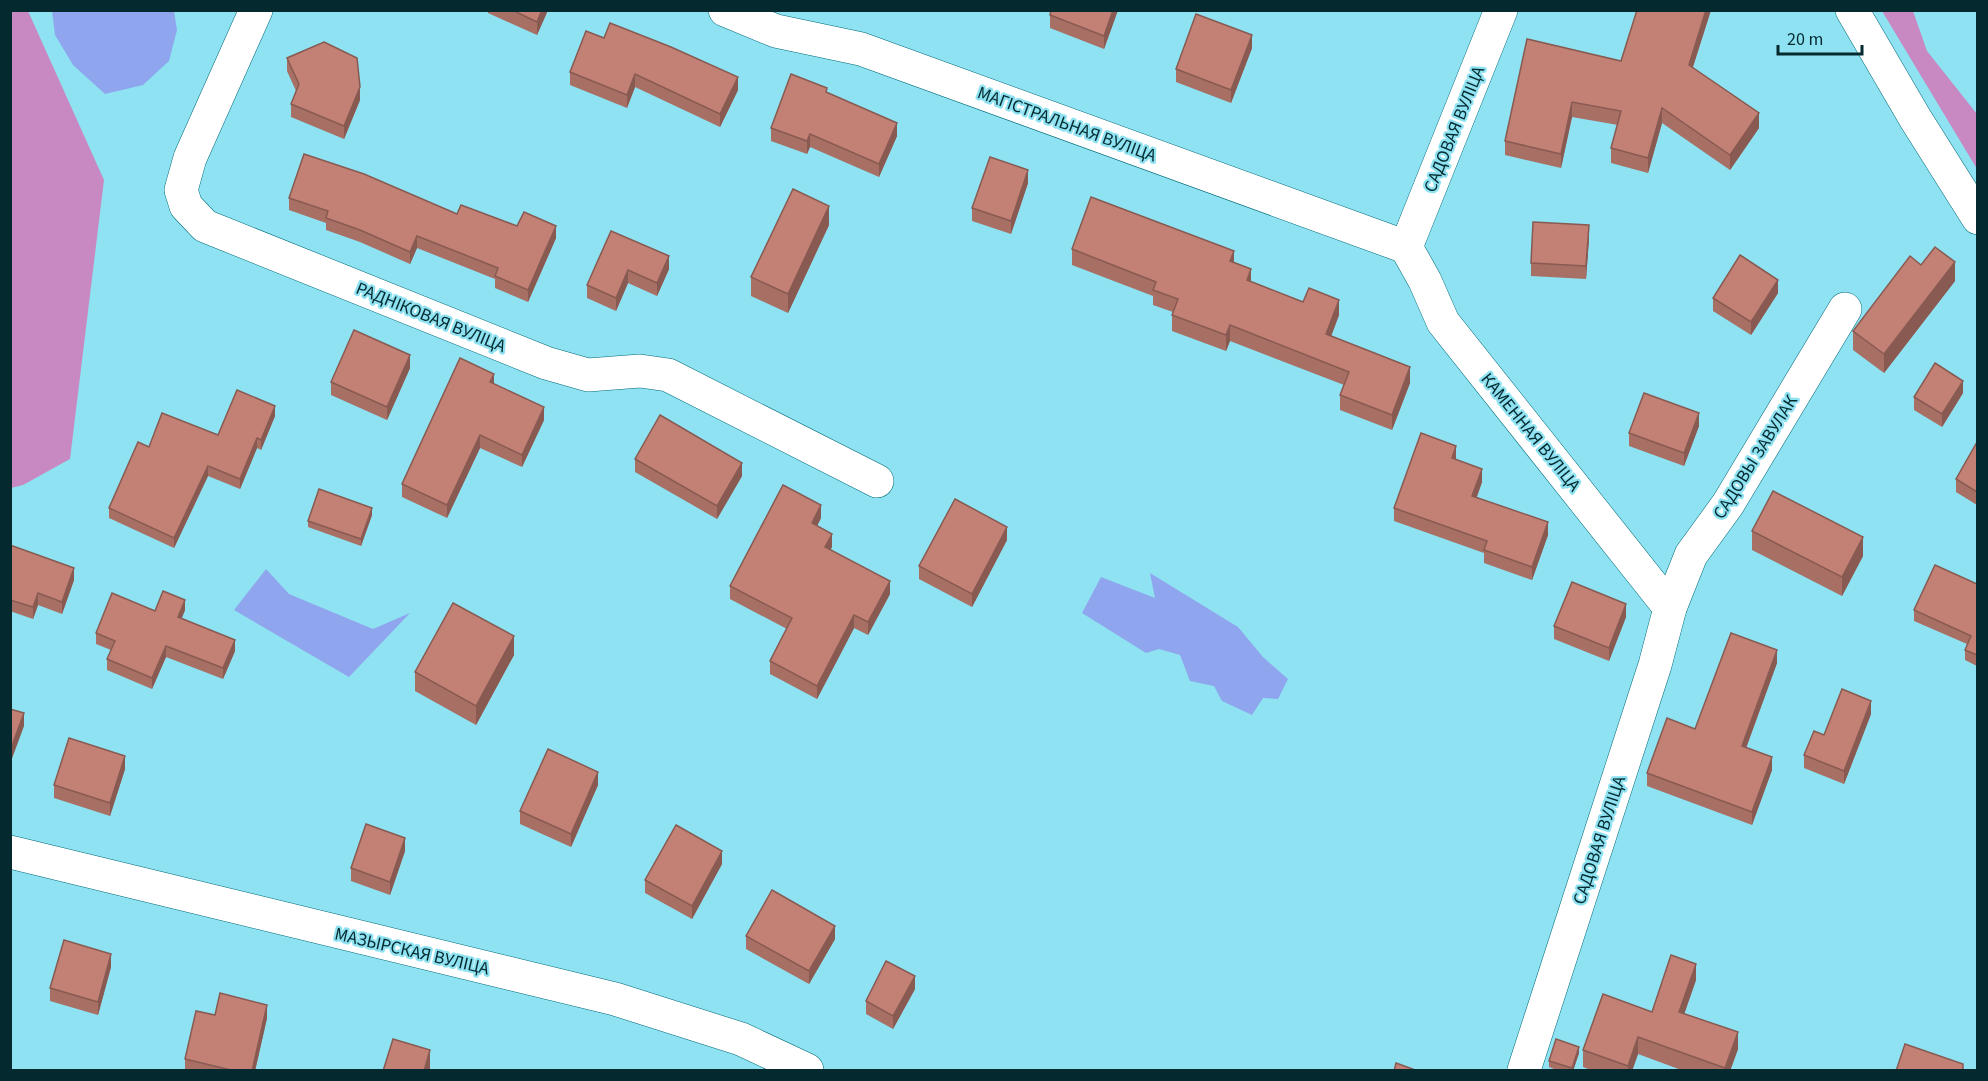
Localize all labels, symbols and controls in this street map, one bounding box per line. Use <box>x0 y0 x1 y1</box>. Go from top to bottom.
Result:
scale bar <box>1778 18 1862 56</box>
text: 20 m <box>1787 27 1823 52</box>
street label: САДОВАЯ ВУЛІЦА <box>1418 62 1491 196</box>
street label: МАГІСТРАЛЬНАЯ ВУЛІЦА <box>974 80 1160 169</box>
street label: РАДНІКОВАЯ ВУЛІЦА <box>352 276 510 359</box>
street label: КАМЕННАЯ ВУЛІЦА <box>1475 368 1586 497</box>
street label: САДОВЫ ЗАВУЛАК <box>1707 390 1804 524</box>
street label: САДОВАЯ ВУЛІЦА <box>1567 772 1632 908</box>
street label: МАЗЫРСКАЯ ВУЛІЦА <box>332 922 492 981</box>

